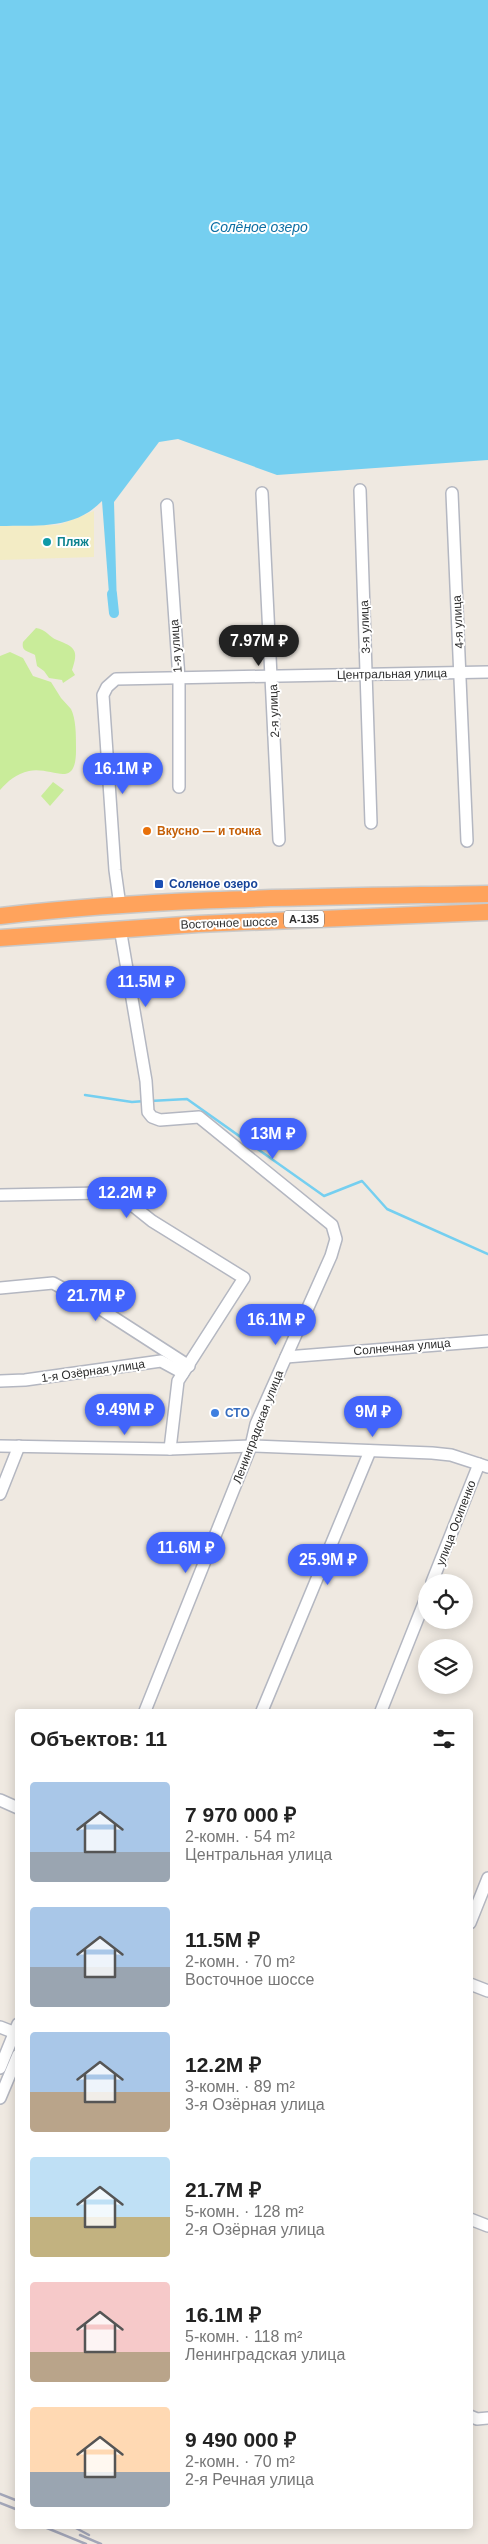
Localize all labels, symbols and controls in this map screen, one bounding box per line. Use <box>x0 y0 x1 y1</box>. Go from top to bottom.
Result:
water label: Солёное озеро <box>210 219 308 235</box>
place label: Пляж <box>57 535 89 549</box>
marker: Пляж <box>41 536 53 548</box>
street label: 4-я улица <box>450 595 466 649</box>
street label: 3-я улица <box>357 600 373 654</box>
street label: 1-я улица <box>167 619 185 673</box>
pin: 7.97M ₽ <box>213 624 305 667</box>
text: 7.97M ₽ <box>230 632 288 649</box>
street label: Центральная улица <box>337 666 448 682</box>
street label: 2-я улица <box>266 684 282 738</box>
pin: 16.1M ₽ <box>77 752 169 795</box>
text: 16.1M ₽ <box>94 760 152 777</box>
place label: Вкусно — и точка <box>157 824 261 838</box>
marker: Вкусно — и точка <box>141 825 153 837</box>
place label: Соленое озеро <box>169 877 258 891</box>
marker: Соленое озеро <box>153 878 165 890</box>
road number: А-135 <box>284 911 324 928</box>
street label: Восточное шоссе <box>180 914 278 932</box>
pin: 11.5M ₽ <box>100 966 192 1008</box>
text: 11.5M ₽ <box>117 973 175 990</box>
pin: 13M ₽ <box>238 1118 308 1160</box>
text: 13M ₽ <box>251 1125 295 1142</box>
pin: 12.2M ₽ <box>81 1176 173 1219</box>
text: 12.2M ₽ <box>98 1184 156 1201</box>
pin: 21.7M ₽ <box>50 1280 142 1322</box>
text: 21.7M ₽ <box>67 1287 125 1304</box>
pin: 16.1M ₽ <box>230 1304 322 1346</box>
text: 16.1M ₽ <box>247 1311 305 1328</box>
street label: Солнечная улица <box>353 1336 451 1358</box>
street label: 1-я Озёрная улица <box>40 1357 146 1385</box>
street label: Ленинградская улица <box>230 1368 286 1486</box>
pin: 9.49M ₽ <box>79 1394 171 1436</box>
pin: 9M ₽ <box>343 1396 403 1438</box>
text: 9.49M ₽ <box>96 1401 154 1418</box>
text: 9M ₽ <box>355 1403 391 1420</box>
place label: СТО <box>225 1406 250 1420</box>
marker: СТО <box>209 1407 221 1419</box>
street label: улица Осипенко <box>433 1478 479 1568</box>
pin: 11.6M ₽ <box>140 1532 232 1574</box>
text: 11.6M ₽ <box>157 1539 215 1556</box>
pin: 25.9M ₽ <box>282 1544 374 1586</box>
text: 25.9M ₽ <box>299 1551 357 1568</box>
map controls <box>418 1574 473 1694</box>
button: locate <box>418 1574 473 1629</box>
button: layers <box>418 1639 473 1694</box>
icon: filters <box>430 1725 458 1753</box>
text: Объектов: 11 <box>30 1727 167 1750</box>
icon: home <box>70 1802 130 1862</box>
text: 7 970 000 ₽ <box>185 1803 296 1826</box>
text: 2-комн. · 54 m² <box>185 1828 295 1845</box>
text: Центральная улица <box>185 1846 332 1863</box>
icon: home <box>70 1927 130 1987</box>
text: 11.5M ₽ <box>185 1928 260 1951</box>
text: 2-комн. · 70 m² <box>185 1953 295 1970</box>
text: Восточное шоссе <box>185 1971 314 1988</box>
icon: home <box>70 2052 130 2112</box>
text: 12.2M ₽ <box>185 2053 261 2076</box>
text: 3-комн. · 89 m² <box>185 2078 295 2095</box>
text: 3-я Озёрная улица <box>185 2096 325 2113</box>
icon: home <box>70 2177 130 2237</box>
text: 21.7M ₽ <box>185 2178 261 2201</box>
text: 5-комн. · 128 m² <box>185 2203 304 2220</box>
text: 2-я Озёрная улица <box>185 2221 325 2238</box>
icon: home <box>70 2302 130 2362</box>
text: 16.1M ₽ <box>185 2303 261 2326</box>
text: 5-комн. · 118 m² <box>185 2328 302 2345</box>
text: Ленинградская улица <box>185 2346 345 2363</box>
icon: home <box>70 2427 130 2487</box>
text: 9 490 000 ₽ <box>185 2428 296 2451</box>
text: 2-комн. · 70 m² <box>185 2453 295 2470</box>
text: 2-я Речная улица <box>185 2471 314 2488</box>

